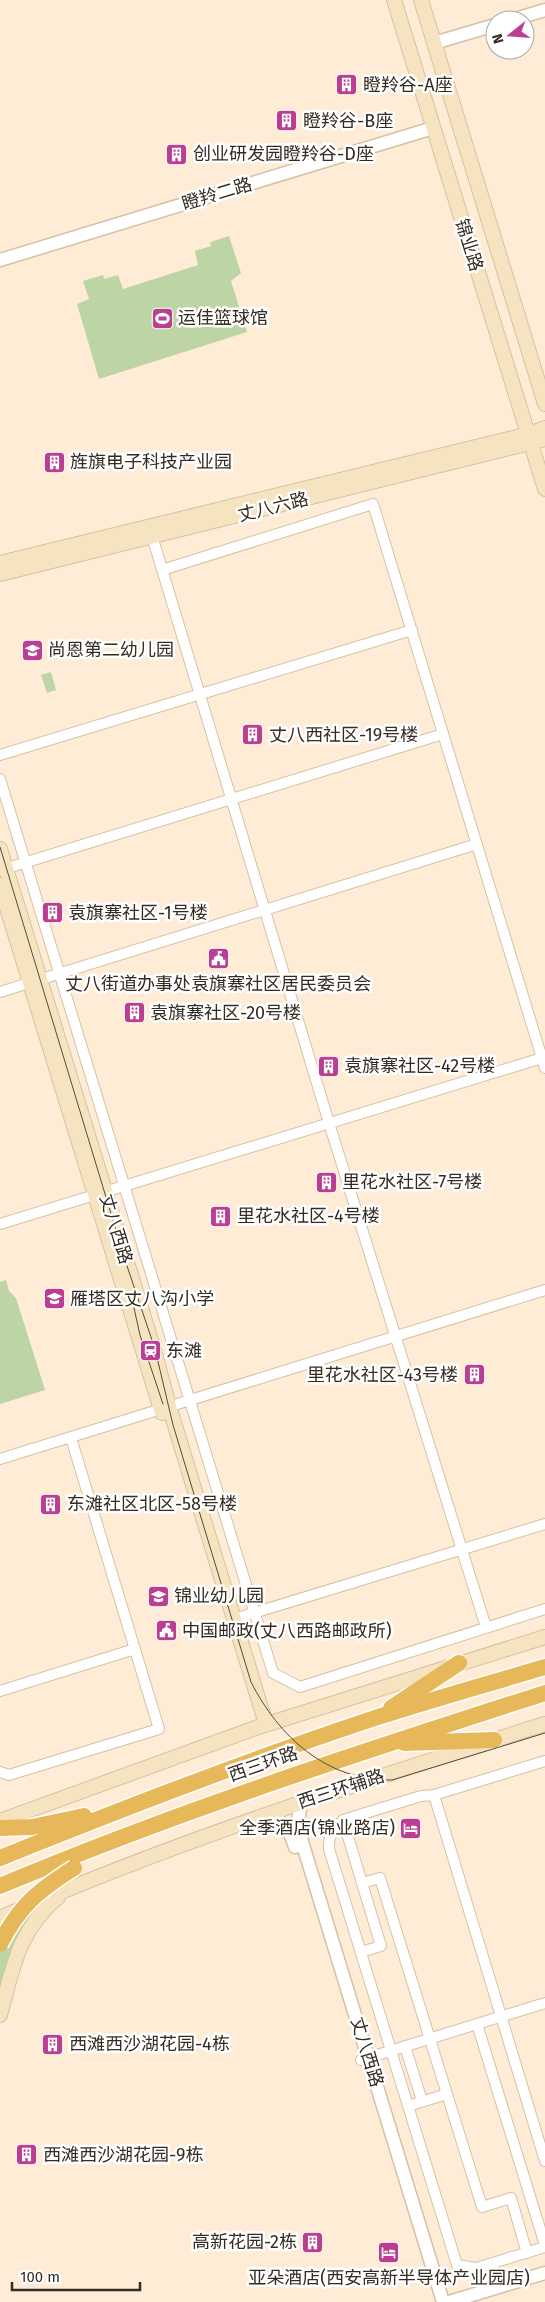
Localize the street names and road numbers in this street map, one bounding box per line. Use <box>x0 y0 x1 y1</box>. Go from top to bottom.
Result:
street label: 瞪羚二路 <box>179 173 255 215</box>
street label: 锦业路 <box>451 216 487 274</box>
street label: 丈八六路 <box>235 488 311 526</box>
street label: 丈八西路 <box>95 1191 137 1267</box>
street label: 西三环路 <box>225 1742 301 1786</box>
street label: 西三环辅路 <box>295 1765 387 1813</box>
street label: 丈八西路 <box>346 2014 388 2090</box>

